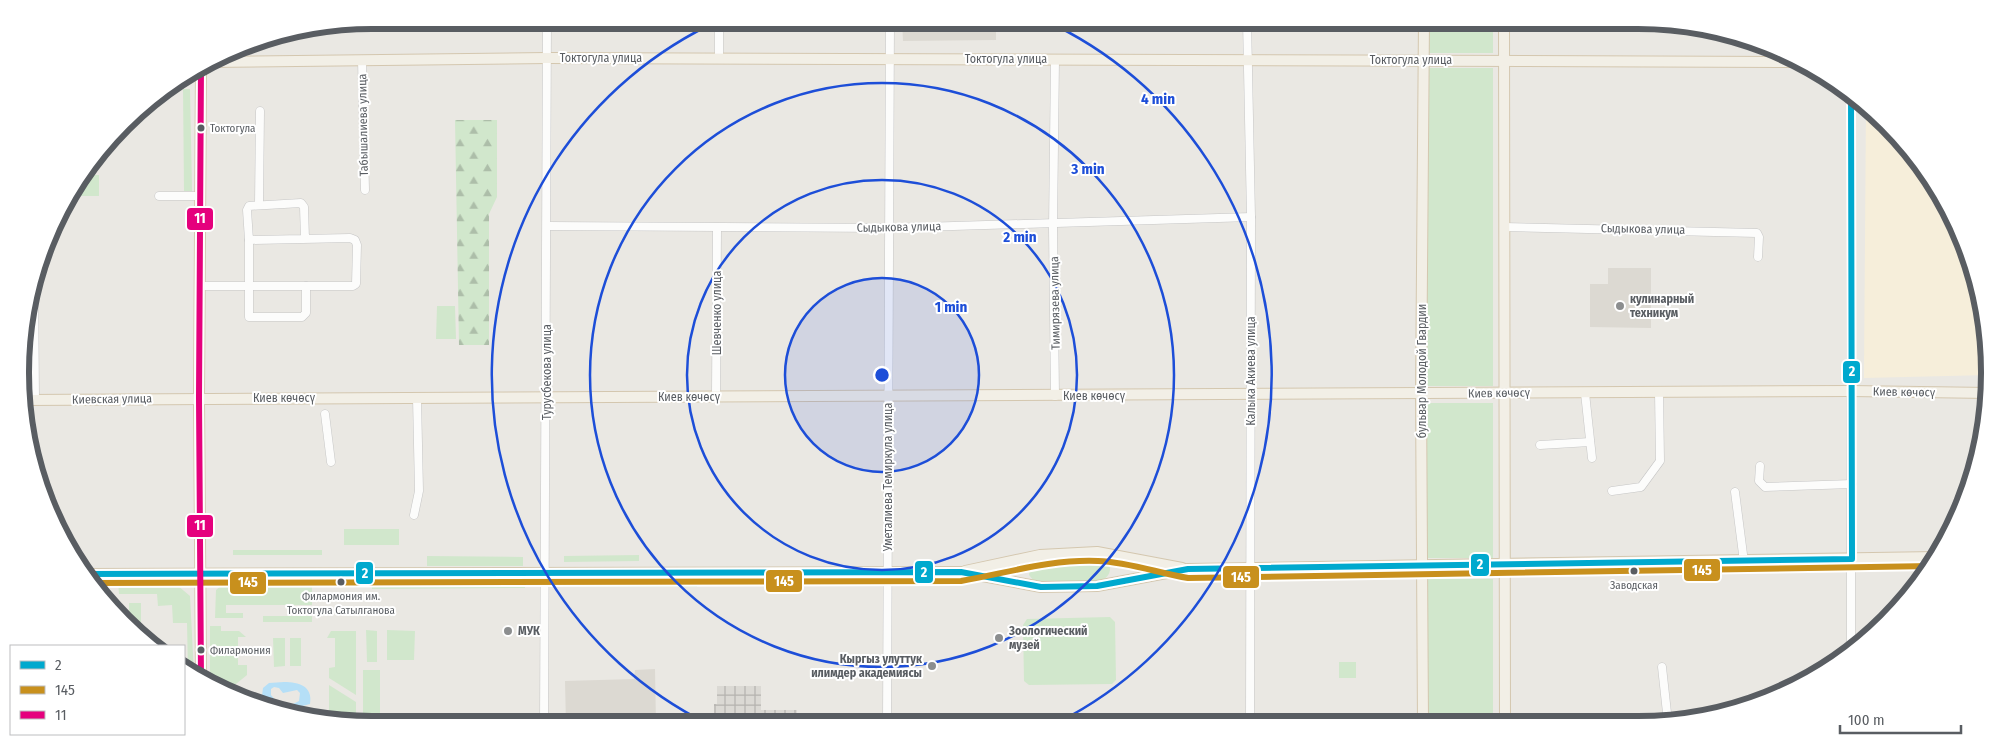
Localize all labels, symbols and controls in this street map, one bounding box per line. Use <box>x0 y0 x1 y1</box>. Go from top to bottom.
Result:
street label: Токтогула улица <box>560 51 642 65</box>
street label: Токтогула улица <box>965 52 1047 66</box>
street label: Токтогула улица <box>1370 53 1452 67</box>
street label: Табышалиева улица <box>355 73 371 176</box>
text: 4 min <box>1141 90 1175 108</box>
place label: Токтогула <box>210 122 256 135</box>
marker: Токтогула <box>196 123 206 133</box>
text: 3 min <box>1070 160 1105 178</box>
line badge: 11 <box>186 207 214 231</box>
text: 11 <box>194 210 206 227</box>
street label: Сыдыкова улица <box>857 219 941 235</box>
street label: Сыдыкова улица <box>1601 221 1685 237</box>
text: 2 min <box>1002 228 1037 246</box>
street label: Тимирязева улица <box>1047 256 1063 350</box>
street label: Шевченко улица <box>710 271 724 355</box>
place label: кулинарный техникум <box>1630 292 1694 320</box>
text: 1 min <box>935 298 967 316</box>
marker: кулинарный техникум <box>1614 300 1626 312</box>
street label: бульвар Молодой Гвардии <box>1415 304 1429 438</box>
street label: Калыка Акиева улица <box>1244 316 1258 426</box>
street label: Турусбекова улица <box>540 324 554 420</box>
line badge: 2 <box>1842 360 1861 384</box>
text: 2 <box>1848 363 1856 380</box>
centre of rings <box>873 366 891 384</box>
street label: Киев көчөсү <box>1873 384 1936 400</box>
street label: Киев көчөсү <box>1468 385 1531 401</box>
street label: Киев көчөсү <box>1063 389 1126 403</box>
street label: Киев көчөсү <box>658 390 721 404</box>
street label: Киевская улица <box>72 391 152 407</box>
street label: Киев көчөсү <box>253 391 316 405</box>
street label: Уметалиева Темиркула улица <box>881 403 895 552</box>
line badge: 11 <box>186 514 214 538</box>
text: 11 <box>194 517 206 534</box>
line badge: 2 <box>1470 553 1490 577</box>
text: 2 <box>1476 556 1484 573</box>
line badge: 145 <box>1683 558 1721 582</box>
line badge: 2 <box>914 560 934 584</box>
line badge: 2 <box>355 561 374 585</box>
text: 145 <box>1692 562 1712 579</box>
text: 2 <box>920 564 928 581</box>
text: 2 <box>361 565 369 582</box>
line badge: 145 <box>1222 565 1260 589</box>
marker: Заводская <box>1629 566 1639 576</box>
line badge: 145 <box>765 569 803 593</box>
text: 145 <box>1231 569 1251 586</box>
line badge: 145 <box>229 571 267 595</box>
text: 145 <box>774 573 794 590</box>
text: 145 <box>238 574 258 591</box>
marker: Филармония им. Токтогула Сатылганова <box>336 577 346 587</box>
place label: Заводская <box>1610 579 1658 592</box>
place label: Филармония им. Токтогула Сатылганова <box>287 590 395 617</box>
place label: МУК <box>518 624 540 638</box>
place label: Зоологический музей <box>1008 624 1087 652</box>
marker: МУК <box>502 625 514 637</box>
marker: Зоологический музей <box>993 632 1005 644</box>
place label: Филармония <box>210 644 271 657</box>
legend <box>10 645 185 735</box>
marker: Филармония <box>196 645 206 655</box>
place label: Кыргыз улуттук илимдер академиясы <box>811 652 923 680</box>
text: 2 <box>55 656 62 674</box>
marker: Кыргыз улуттук илимдер академиясы <box>926 660 938 672</box>
text: 145 <box>55 681 75 699</box>
scale bar <box>1840 702 1961 734</box>
text: 11 <box>55 706 67 724</box>
text: 100 m <box>1848 711 1885 729</box>

